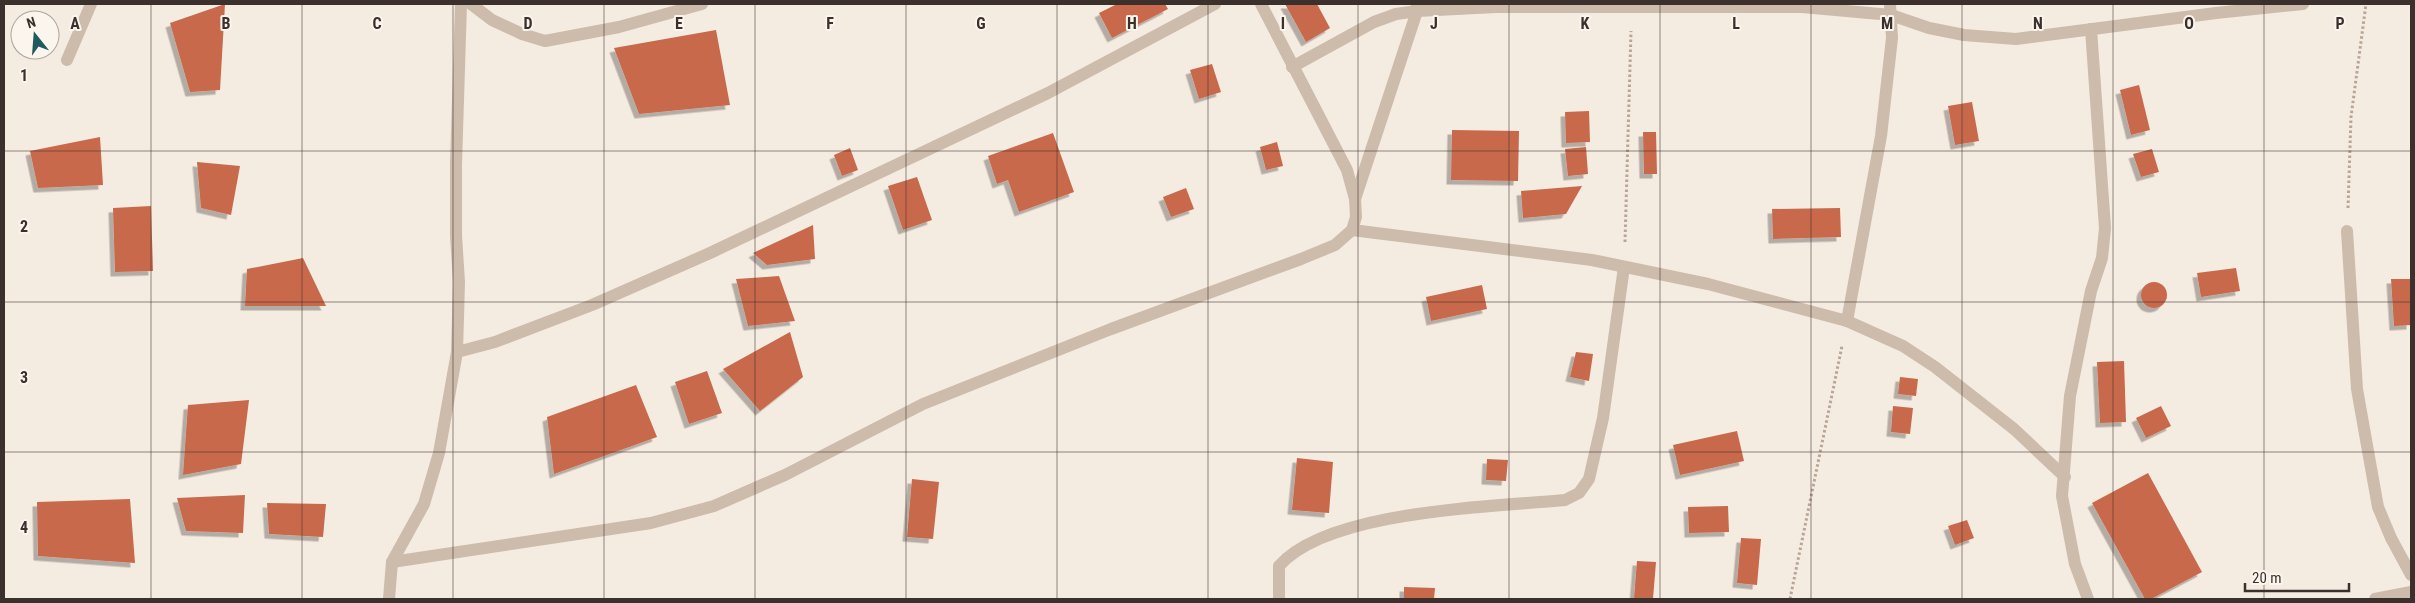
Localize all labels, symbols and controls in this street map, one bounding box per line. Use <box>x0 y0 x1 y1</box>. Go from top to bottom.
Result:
north arrow <box>10 10 60 60</box>
text: N <box>25 14 38 31</box>
text: A <box>70 14 80 33</box>
text: B <box>222 14 231 33</box>
text: C <box>372 14 382 33</box>
text: D <box>523 14 533 33</box>
text: E <box>675 14 683 33</box>
text: F <box>826 14 834 33</box>
text: G <box>976 14 986 33</box>
text: H <box>1127 14 1137 33</box>
text: I <box>1281 14 1285 33</box>
text: J <box>1430 14 1438 33</box>
text: K <box>1581 14 1590 33</box>
text: L <box>1732 14 1740 33</box>
text: M <box>1881 14 1893 33</box>
text: N <box>2033 14 2043 33</box>
text: O <box>2184 14 2194 33</box>
text: P <box>2335 14 2345 33</box>
text: 1 <box>20 66 28 85</box>
text: 2 <box>20 217 28 236</box>
text: 3 <box>20 368 28 387</box>
text: 4 <box>20 518 28 537</box>
scale bar <box>2245 560 2349 592</box>
text: 20 m <box>2252 569 2282 587</box>

